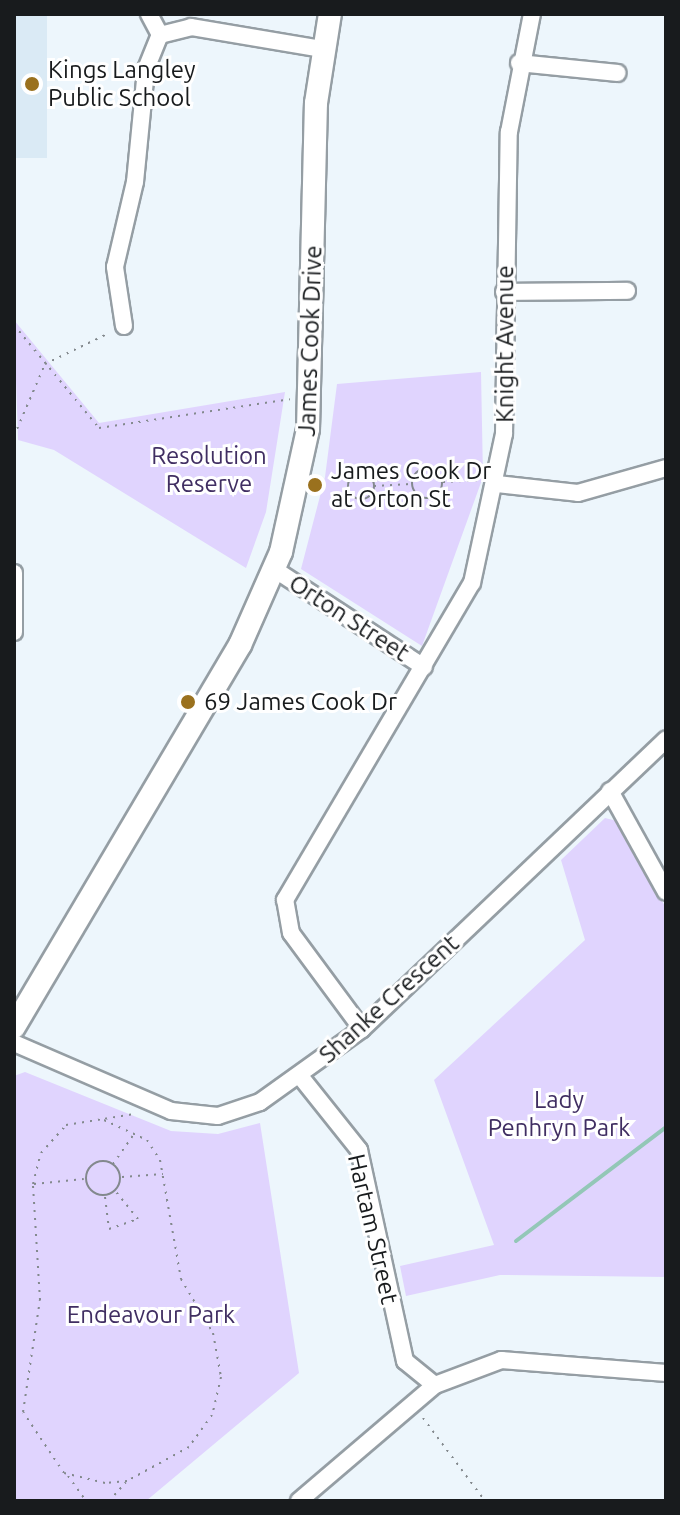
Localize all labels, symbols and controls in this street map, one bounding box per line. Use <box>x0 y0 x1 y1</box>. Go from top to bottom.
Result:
place label: Kings Langley Public School <box>48 56 196 112</box>
marker: Kings Langley Public School <box>23 75 41 93</box>
street label: James Cook Drive <box>292 245 328 437</box>
street label: Knight Avenue <box>491 265 519 423</box>
park label: Resolution Reserve <box>151 442 267 498</box>
place label: James Cook Dr at Orton St <box>331 457 491 513</box>
marker: James Cook Dr at Orton St <box>306 476 324 494</box>
street label: Orton Street <box>284 569 414 667</box>
place label: 69 James Cook Dr <box>204 688 397 716</box>
marker: 69 James Cook Dr <box>179 693 197 711</box>
street label: Shanke Crescent <box>313 929 465 1069</box>
park label: Lady Penhryn Park <box>488 1086 630 1142</box>
street label: Hartam Street <box>342 1151 404 1307</box>
park label: Endeavour Park <box>67 1301 235 1329</box>

